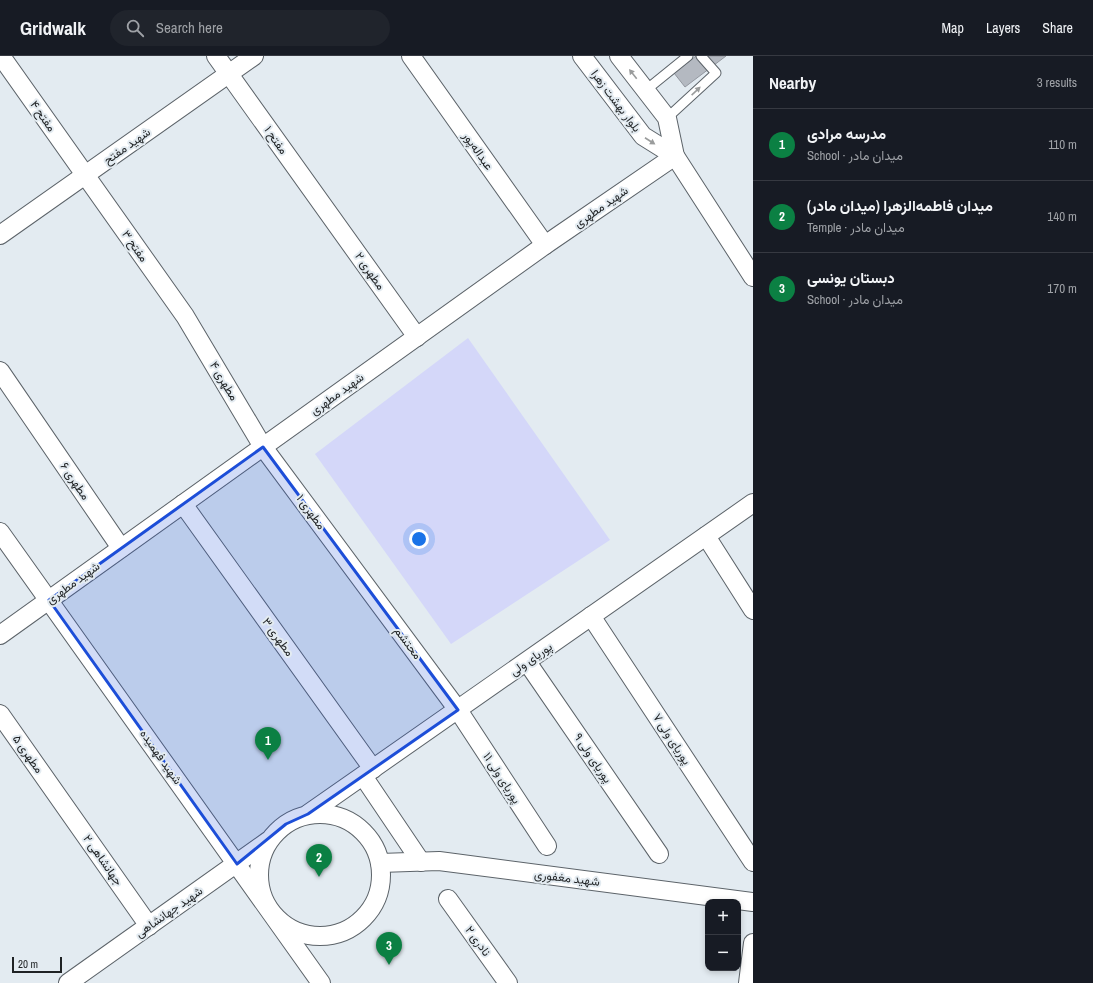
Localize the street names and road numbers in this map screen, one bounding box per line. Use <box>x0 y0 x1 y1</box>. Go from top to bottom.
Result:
street label: بلوار بهشت زهرا <box>587 67 645 135</box>
street label: مفتح ۴ <box>26 97 59 135</box>
street label: مفتح ۱ <box>260 123 291 158</box>
street label: شهید مفتح <box>100 124 154 169</box>
street label: عبداله‌پور <box>459 128 497 173</box>
street label: شهید مطهری <box>571 183 631 231</box>
street label: مفتح ۳ <box>117 227 152 266</box>
street label: مطهری ۲ <box>351 249 389 293</box>
street label: مطهری ۴ <box>206 358 242 404</box>
street label: شهید مطهری <box>307 369 367 419</box>
street label: مطهری ۶ <box>57 459 93 503</box>
street label: مطهری ۱ <box>293 491 329 533</box>
street label: شهید مطهری <box>43 558 103 608</box>
street label: مطهری ۳ <box>259 614 297 660</box>
street label: محتشم <box>391 624 425 662</box>
street label: پوریای ولی <box>507 639 555 679</box>
street label: پوریای ولی ۷ <box>649 710 695 768</box>
street label: شهید فهمیده <box>136 726 186 788</box>
street label: پوریای ولی ۹ <box>570 730 616 786</box>
street label: مطهری ۵ <box>9 732 47 776</box>
street label: پوریای ولی ۱۱ <box>479 749 525 807</box>
street label: جهانشاهی ۲ <box>80 831 126 889</box>
street label: شهید مغفوری <box>533 866 601 890</box>
street label: شهید جهانشاهی <box>132 883 206 941</box>
street label: نادری ۲ <box>462 923 494 959</box>

